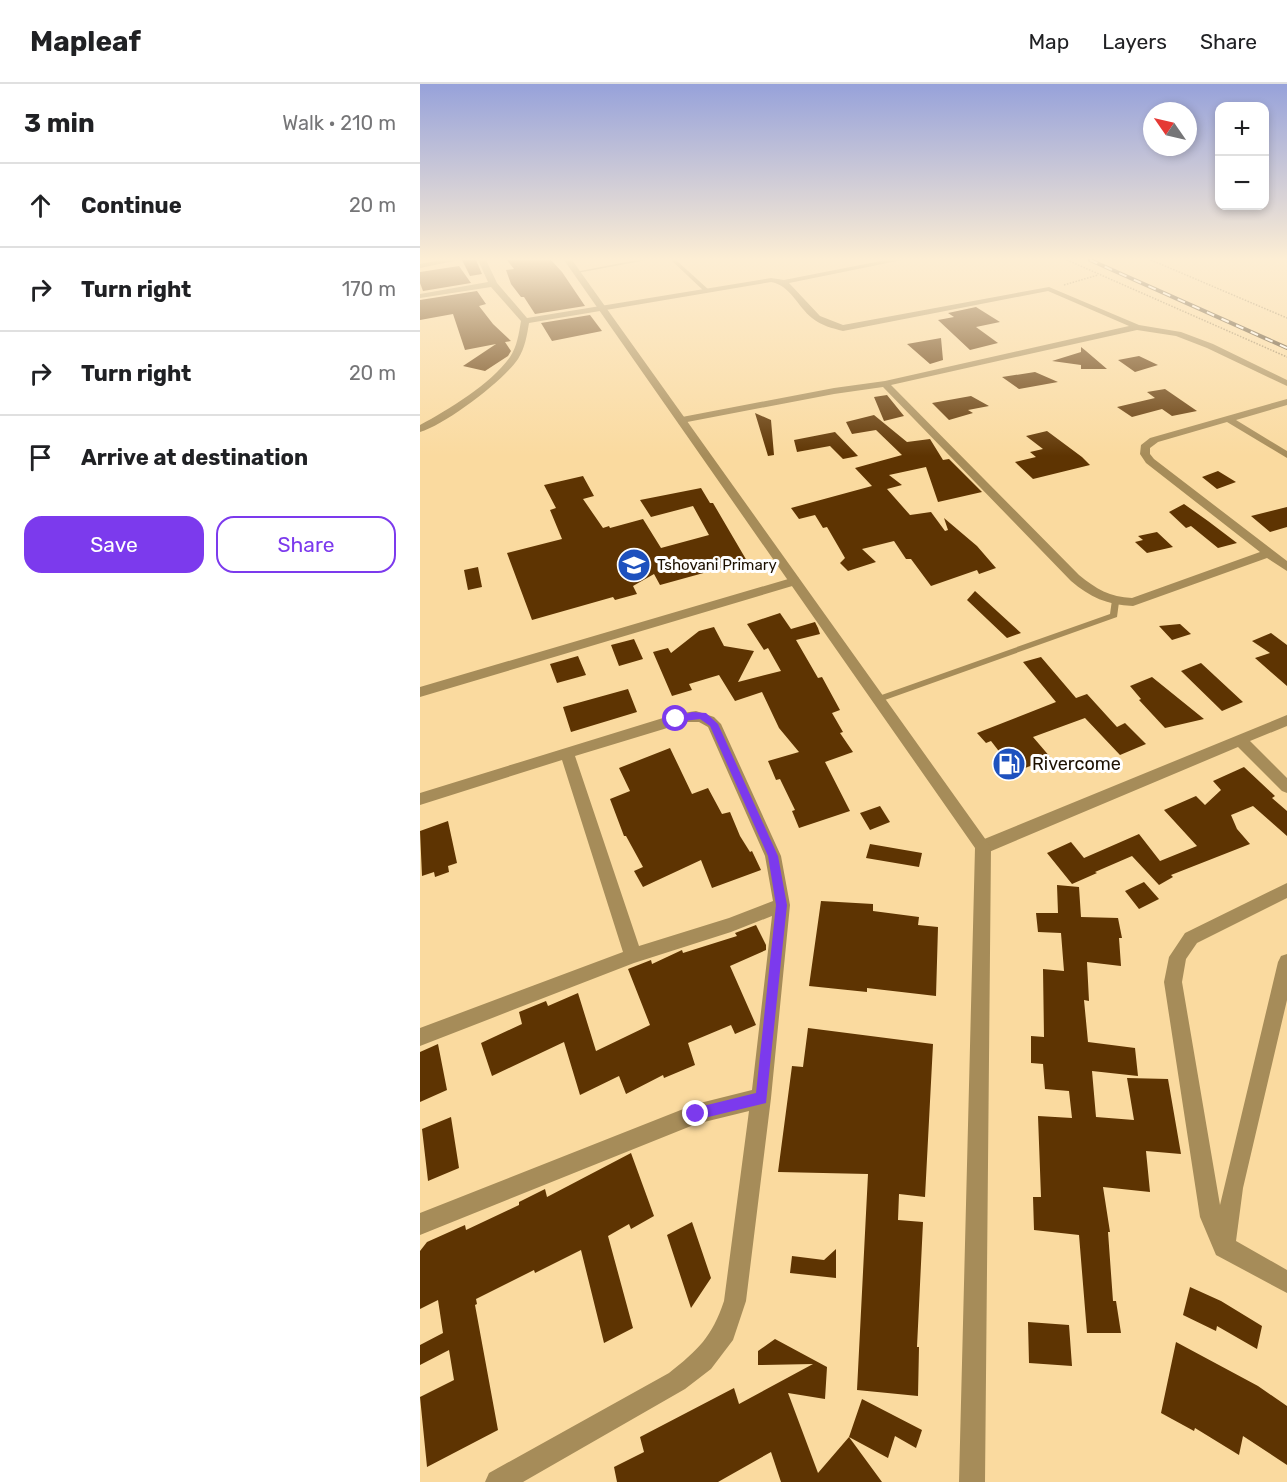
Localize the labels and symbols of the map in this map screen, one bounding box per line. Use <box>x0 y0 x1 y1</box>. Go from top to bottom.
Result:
north arrow <box>1143 102 1197 156</box>
school or university icon: Tshovani Primary <box>616 547 652 583</box>
place label: Tshovani Primary <box>657 556 777 574</box>
route start <box>662 705 688 731</box>
fuel station icon: Rivercome <box>991 746 1027 782</box>
place label: Rivercome <box>1032 753 1121 775</box>
route end <box>682 1100 708 1126</box>

